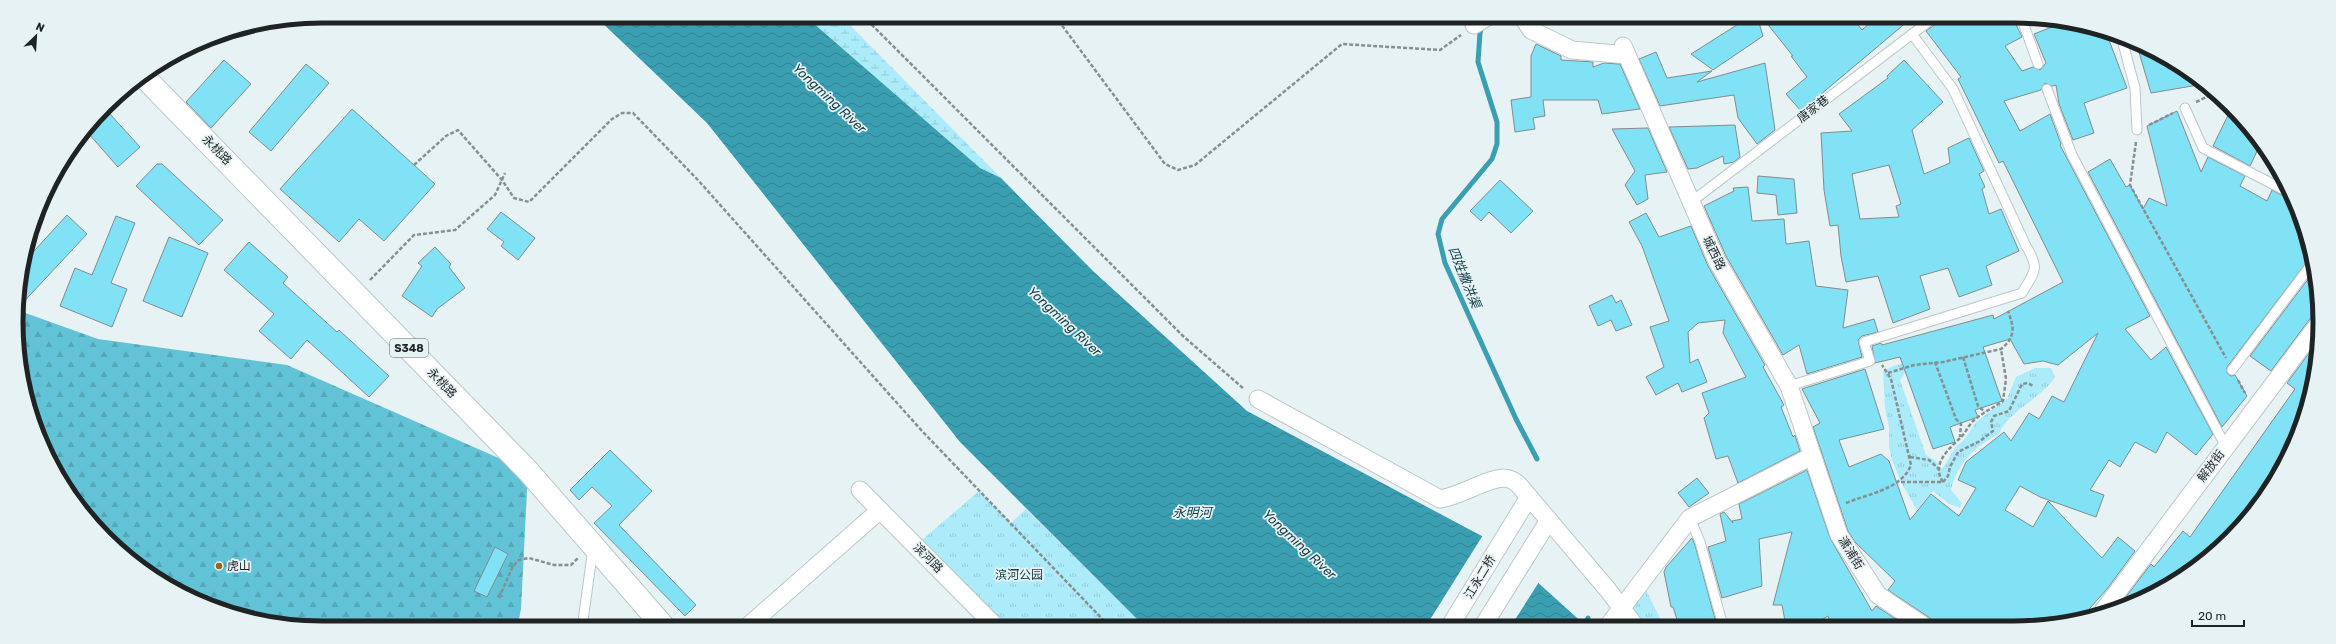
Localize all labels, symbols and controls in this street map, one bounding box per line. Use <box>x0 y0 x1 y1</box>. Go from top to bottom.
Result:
north arrow <box>16 16 56 56</box>
text: N <box>34 20 46 35</box>
water label: Yongming River <box>789 61 870 138</box>
street label: 唐家巷 <box>1794 93 1832 125</box>
street label: 永桃路 <box>199 132 235 168</box>
street label: 城西路 <box>1700 234 1728 272</box>
water label: 四姓撇洪渠 <box>1445 244 1484 312</box>
water label: Yongming River <box>1024 284 1105 361</box>
road number: S348 <box>390 339 428 357</box>
street label: 永桃路 <box>424 365 460 401</box>
street label: 解放街 <box>2195 447 2227 485</box>
water label: 永明河 <box>1172 505 1214 520</box>
water label: Yongming River <box>1259 507 1340 584</box>
street label: 潇浦街 <box>1836 534 1866 572</box>
street label: 滨河路 <box>910 540 946 576</box>
street label: 江永二桥 <box>1462 553 1498 601</box>
place label: 虎山 <box>227 559 251 573</box>
marker: 虎山 <box>214 561 224 571</box>
park label: 滨河公园 <box>995 568 1043 582</box>
scale bar <box>2192 602 2244 628</box>
text: 20 m <box>2198 609 2226 623</box>

